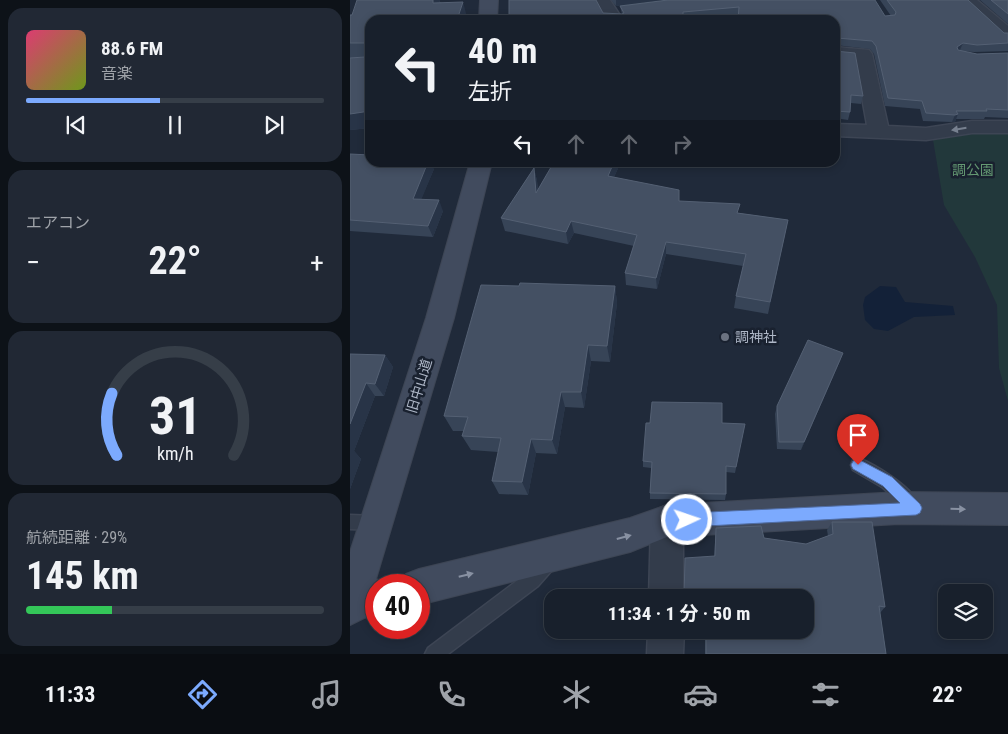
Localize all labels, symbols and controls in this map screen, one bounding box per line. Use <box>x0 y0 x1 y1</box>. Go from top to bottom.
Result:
text: 40 m <box>468 31 537 72</box>
icon: left <box>385 35 450 100</box>
text: 88.6 FM <box>101 37 163 60</box>
text: 音楽 <box>101 64 133 83</box>
text: 左折 <box>468 79 512 104</box>
icon: previous <box>62 111 90 139</box>
icon: pause <box>161 111 189 139</box>
icon: next <box>260 111 288 139</box>
one-way arrow <box>951 125 967 133</box>
icon: left <box>509 130 537 158</box>
icon: ahead <box>562 130 590 158</box>
icon: ahead <box>615 130 643 158</box>
icon: right <box>668 130 696 158</box>
park label: 調公園 <box>952 162 994 178</box>
text: エアコン <box>26 213 90 232</box>
text: 22° <box>148 239 202 283</box>
text: − <box>26 246 40 279</box>
text: + <box>310 246 324 279</box>
place label: 調神社 <box>735 329 777 345</box>
marker: 調神社 <box>719 331 731 343</box>
street label: 旧中山道 <box>403 357 435 415</box>
text: 31 <box>149 386 201 447</box>
pin <box>837 414 879 465</box>
icon: arrive <box>844 421 872 449</box>
text: km/h <box>157 443 193 464</box>
position arrow <box>660 493 712 545</box>
one-way arrow <box>951 505 967 513</box>
text: 航続距離 · 29% <box>26 528 127 547</box>
one-way arrow <box>616 532 631 540</box>
text: 145 km <box>26 554 139 598</box>
one-way arrow <box>459 571 474 579</box>
speed limit sign: 40 <box>365 574 430 639</box>
map controls <box>938 584 993 639</box>
button: layers <box>938 584 993 639</box>
text: 11:34 · 1 分 · 50 m <box>608 602 750 625</box>
icon: directions <box>185 677 220 712</box>
icon: music <box>309 677 344 712</box>
icon: phone <box>434 677 469 712</box>
icon: climate <box>559 677 594 712</box>
icon: car <box>683 677 718 712</box>
icon: filters <box>808 677 843 712</box>
text: 11:33 <box>45 682 95 707</box>
text: 22° <box>932 682 963 707</box>

